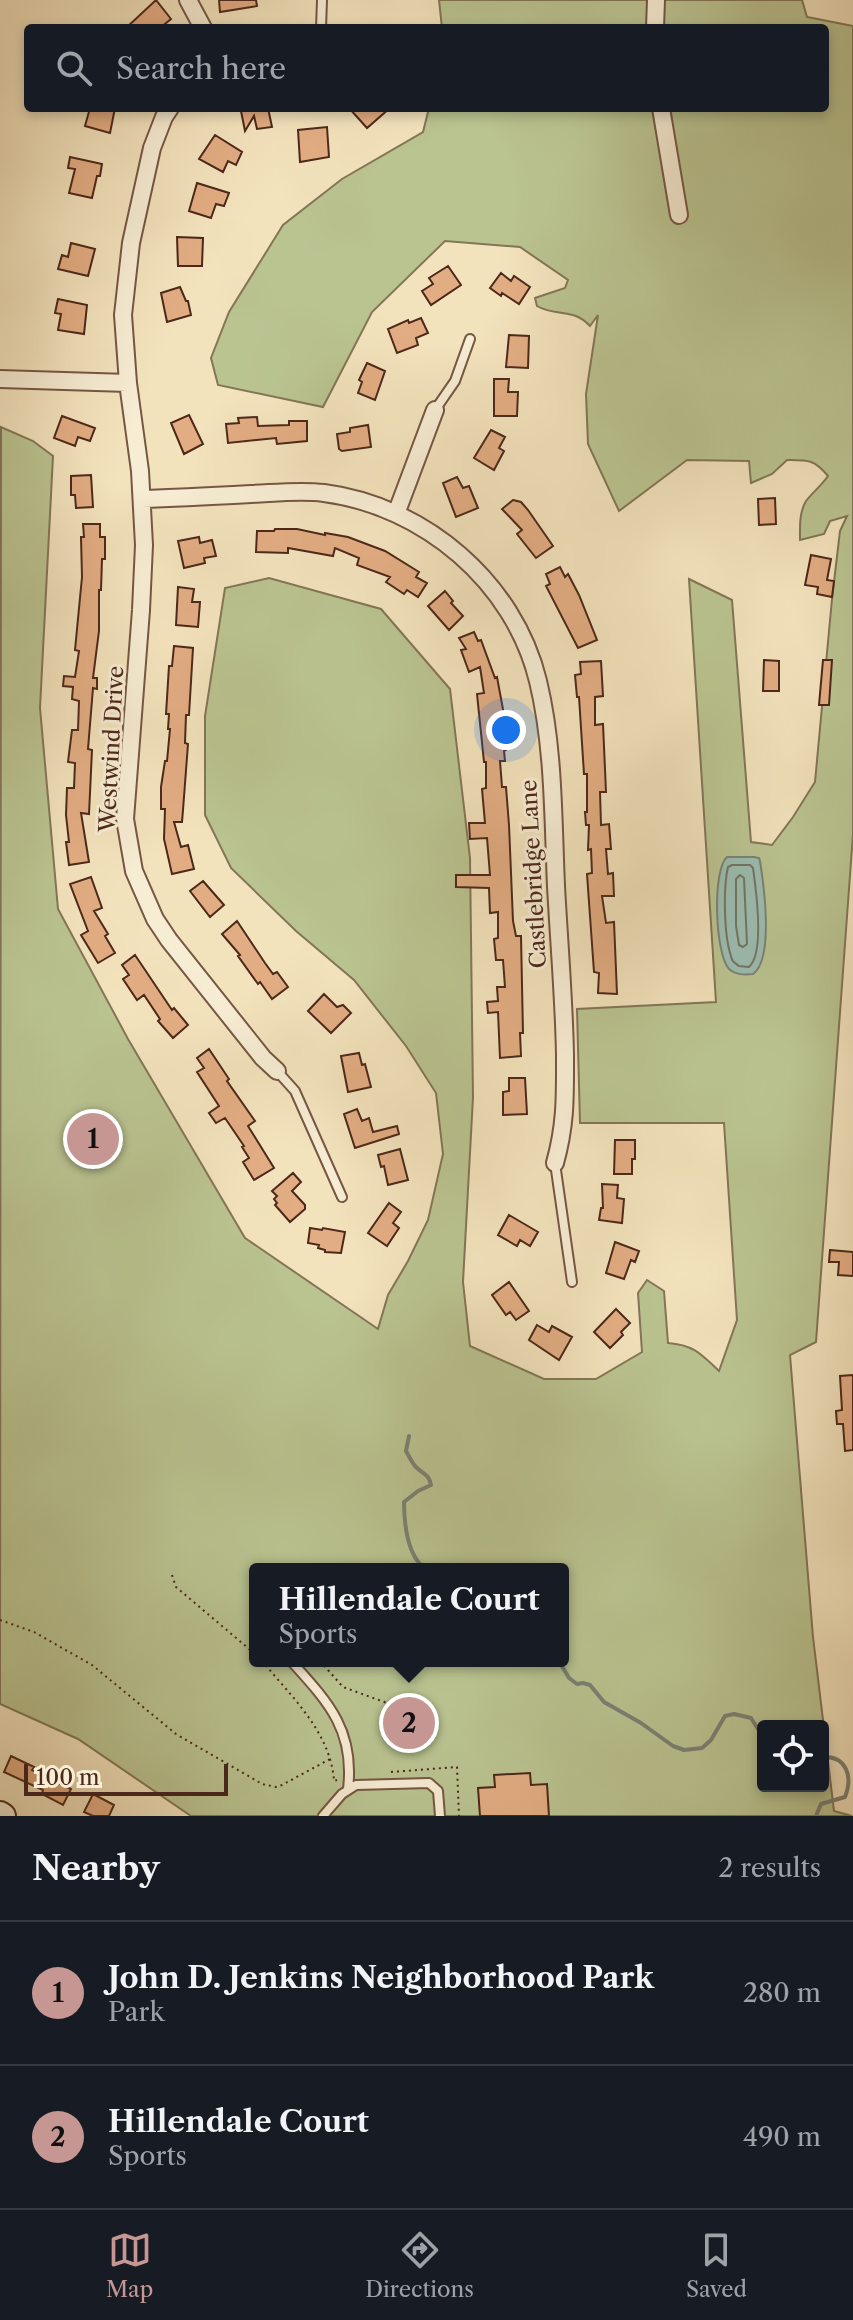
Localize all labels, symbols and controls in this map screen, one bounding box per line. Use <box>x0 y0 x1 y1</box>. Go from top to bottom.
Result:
search box <box>24 24 829 112</box>
icon: search <box>52 46 96 90</box>
text: Search here <box>116 50 286 87</box>
street label: Westwind Drive <box>94 665 129 834</box>
your location <box>486 710 526 750</box>
street label: Castlebridge Lane <box>515 779 552 969</box>
pin: 1 <box>67 1109 119 1169</box>
popup <box>249 1563 569 1667</box>
text: Hillendale Court <box>279 1581 539 1618</box>
text: Sports <box>279 1618 357 1650</box>
pin: 2 <box>383 1693 435 1753</box>
map controls <box>757 1720 829 1792</box>
button: locate <box>757 1720 829 1792</box>
scale bar <box>24 1760 228 1796</box>
text: 100 m <box>36 1764 99 1791</box>
text: Nearby <box>32 1847 160 1889</box>
text: 2 results <box>718 1852 821 1884</box>
text: John D. Jenkins Neighborhood Park <box>108 1959 654 1996</box>
text: 1 <box>52 1977 64 2009</box>
text: 280 m <box>743 1977 821 2009</box>
text: Park <box>108 1996 165 2028</box>
text: Hillendale Court <box>108 2103 369 2140</box>
text: 2 <box>50 2121 66 2153</box>
text: 490 m <box>743 2121 821 2153</box>
text: Sports <box>108 2140 187 2172</box>
tab: Map <box>106 2228 153 2303</box>
tab: Directions <box>365 2228 474 2303</box>
tab: Saved <box>686 2228 747 2303</box>

